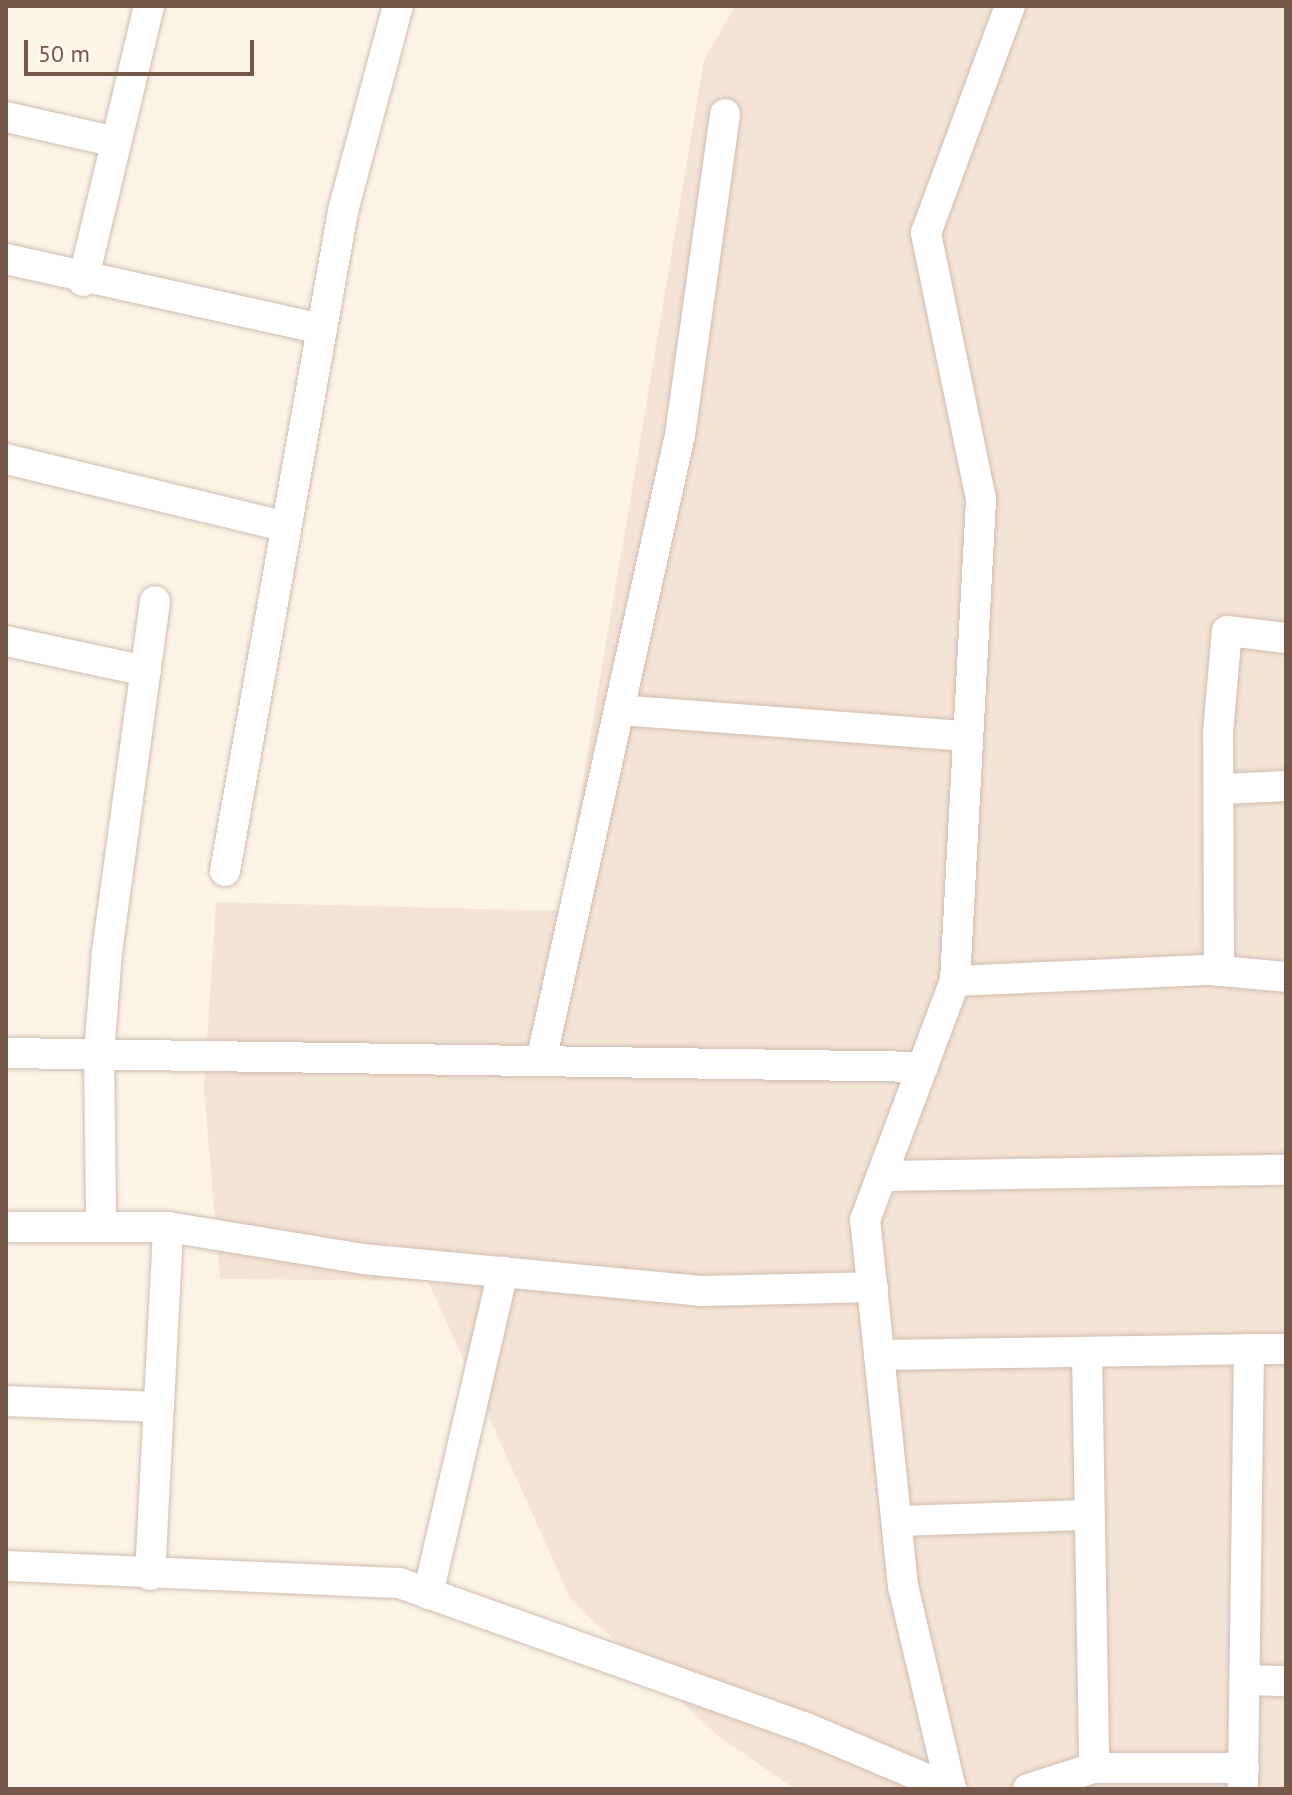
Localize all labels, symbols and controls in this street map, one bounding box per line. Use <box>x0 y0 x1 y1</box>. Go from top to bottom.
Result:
scale bar <box>28 24 258 74</box>
text: 50 m <box>38 38 90 69</box>

